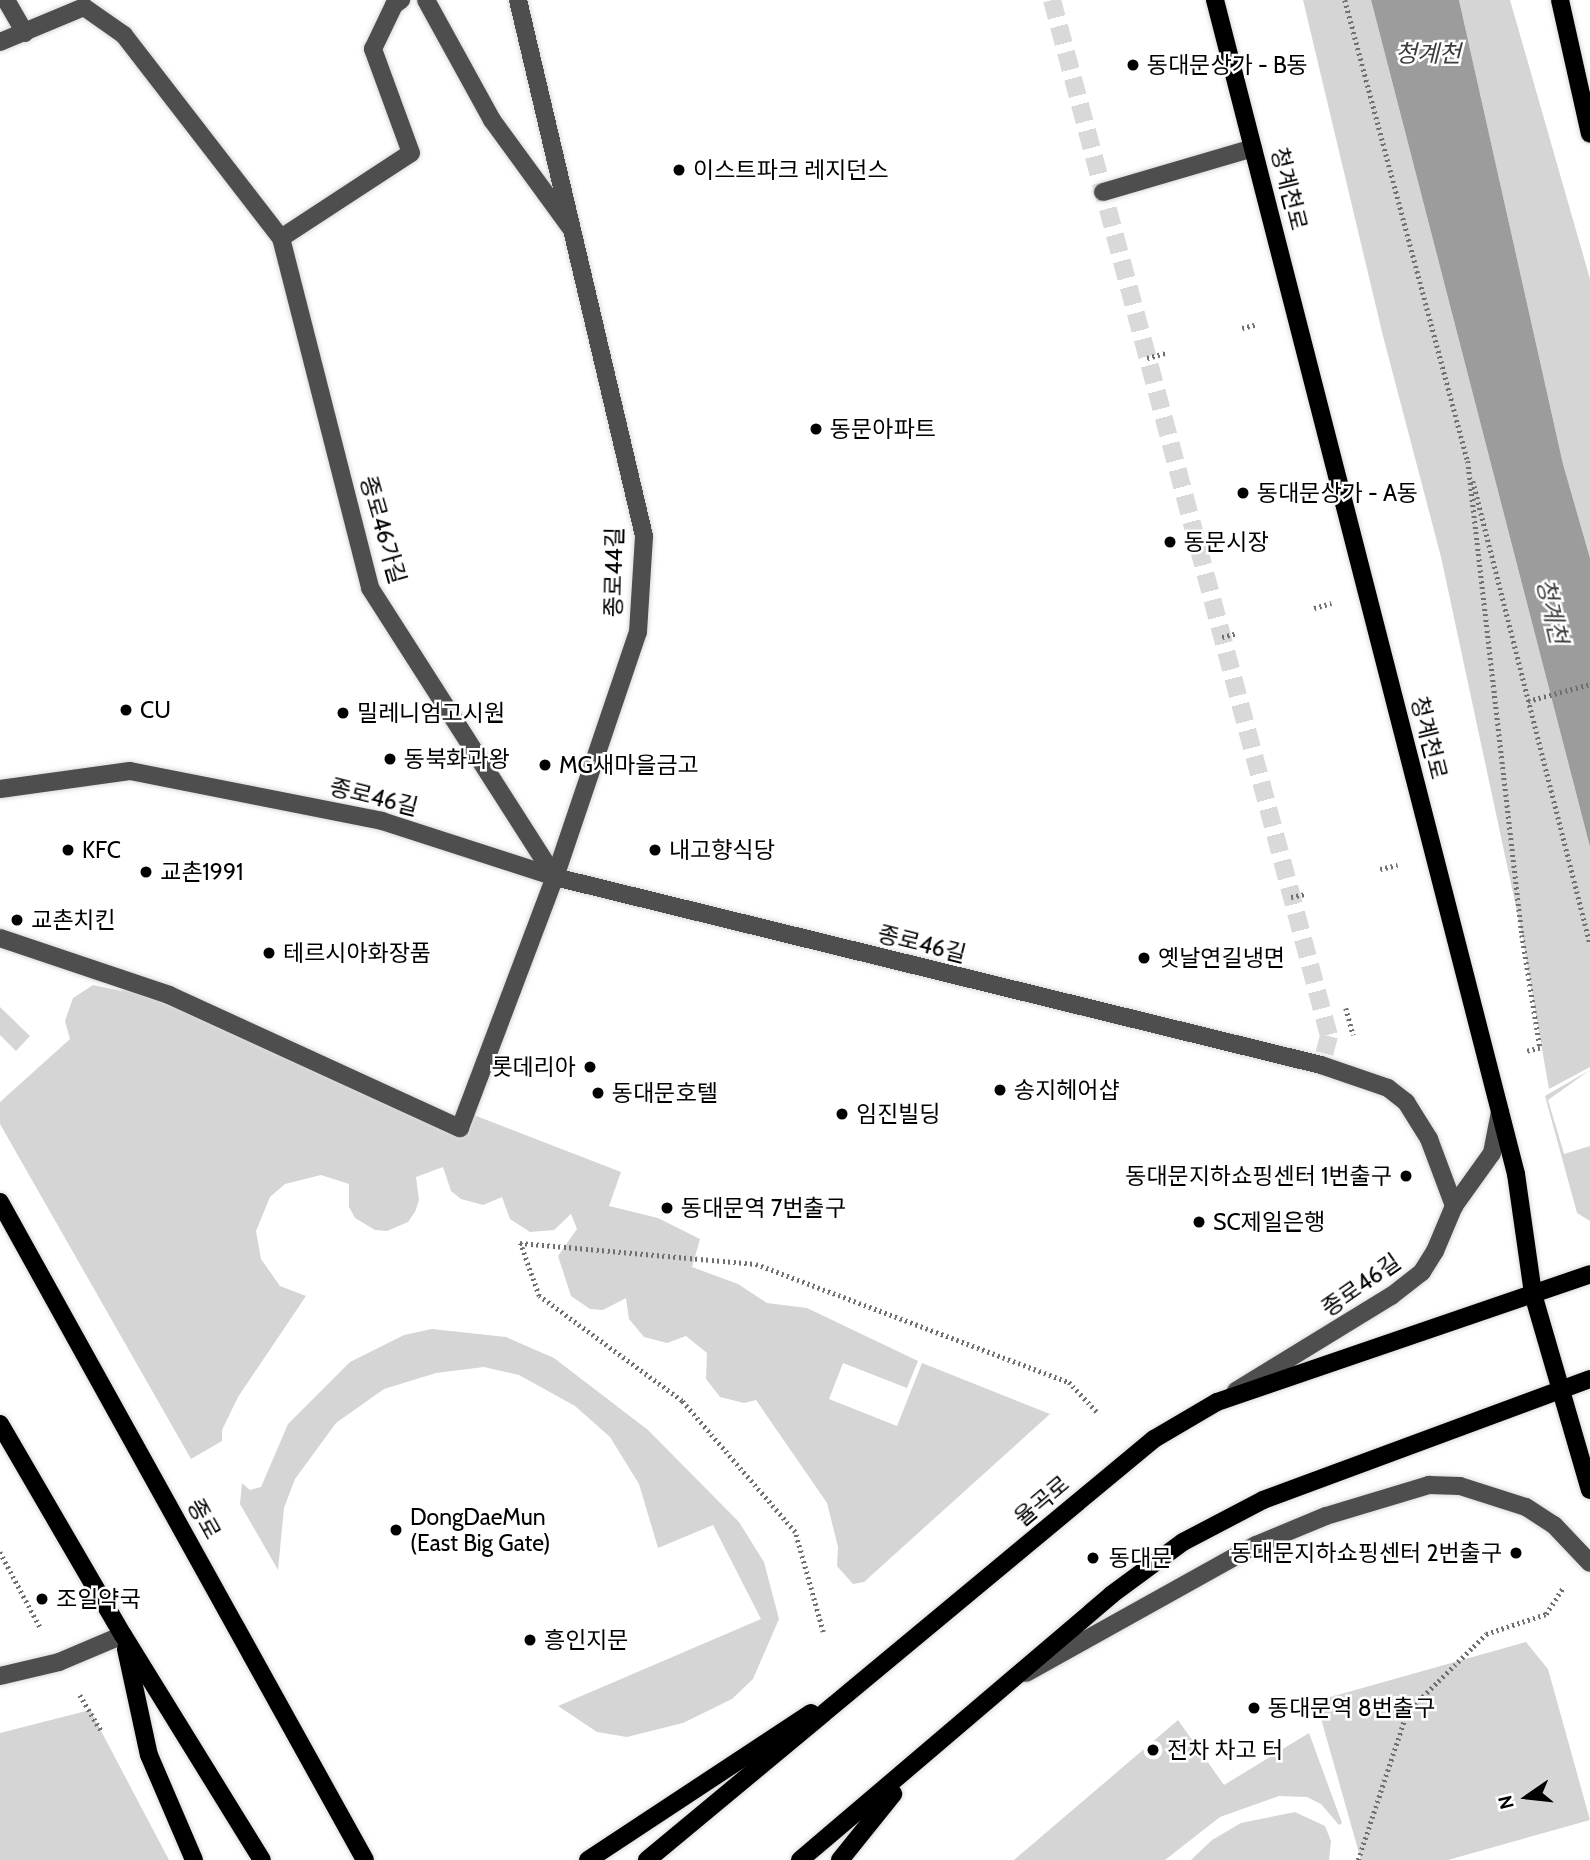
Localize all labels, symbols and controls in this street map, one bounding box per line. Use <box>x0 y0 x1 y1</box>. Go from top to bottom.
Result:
water label: 청계천 <box>1395 40 1461 68</box>
place label: 동대문상가 - B동 <box>1147 51 1308 79</box>
marker: 동대문상가 - B동 <box>1125 57 1141 73</box>
street label: 청계천로 <box>1265 145 1313 233</box>
place label: 이스트파크 레지던스 <box>693 156 889 184</box>
marker: 이스트파크 레지던스 <box>671 162 687 178</box>
place label: 동문아파트 <box>830 415 936 443</box>
marker: 동문아파트 <box>808 421 824 437</box>
street label: 종로46가길 <box>354 473 412 587</box>
place label: 동대문상가 - A동 <box>1257 479 1418 507</box>
marker: 동대문상가 - A동 <box>1235 485 1251 501</box>
street label: 종로44길 <box>599 527 629 617</box>
place label: 동문시장 <box>1184 528 1269 556</box>
marker: 동문시장 <box>1162 534 1178 550</box>
water label: 청계천 <box>1531 575 1573 647</box>
street label: 청계천로 <box>1405 694 1453 782</box>
place label: CU <box>140 696 171 724</box>
place label: 밀레니엄고시원 <box>357 699 505 727</box>
marker: CU <box>118 702 134 718</box>
marker: 밀레니엄고시원 <box>335 705 351 721</box>
place label: 동북화과왕 <box>404 745 510 773</box>
marker: 동북화과왕 <box>382 751 398 767</box>
place label: MG새마을금고 <box>559 751 699 779</box>
marker: MG새마을금고 <box>537 757 553 773</box>
street label: 종로46길 <box>327 773 421 821</box>
place label: KFC <box>82 836 121 864</box>
place label: 내고향식당 <box>669 836 775 864</box>
marker: KFC <box>60 842 76 858</box>
marker: 내고향식당 <box>647 842 663 858</box>
place label: 교촌1991 <box>160 858 243 886</box>
marker: 교촌1991 <box>138 864 154 880</box>
place label: 교촌치킨 <box>31 906 116 934</box>
marker: 교촌치킨 <box>9 912 25 928</box>
street label: 종로46길 <box>875 920 969 968</box>
place label: 테르시아화장품 <box>283 939 431 967</box>
place label: 옛날연길냉면 <box>1158 944 1285 972</box>
marker: 테르시아화장품 <box>261 945 277 961</box>
marker: 옛날연길냉면 <box>1136 950 1152 966</box>
place label: 롯데리아 <box>491 1053 576 1081</box>
marker: 롯데리아 <box>582 1059 598 1075</box>
place label: 송지헤어샵 <box>1014 1076 1120 1104</box>
place label: 동대문호텔 <box>612 1079 718 1107</box>
marker: 송지헤어샵 <box>992 1082 1008 1098</box>
marker: 동대문호텔 <box>590 1085 606 1101</box>
place label: 임진빌딩 <box>856 1100 941 1128</box>
marker: 임진빌딩 <box>834 1106 850 1122</box>
place label: 동대문지하쇼핑센터 1번출구 <box>1125 1162 1392 1190</box>
marker: 동대문지하쇼핑센터 1번출구 <box>1398 1168 1414 1184</box>
place label: 동대문역 7번출구 <box>681 1194 846 1222</box>
marker: 동대문역 7번출구 <box>659 1200 675 1216</box>
place label: SC제일은행 <box>1213 1208 1325 1236</box>
marker: SC제일은행 <box>1191 1214 1207 1230</box>
street label: 종로46길 <box>1316 1248 1406 1322</box>
street label: 율곡로 <box>1009 1470 1075 1532</box>
street label: 종로 <box>182 1494 226 1544</box>
place label: DongDaeMun (East Big Gate) <box>410 1503 551 1557</box>
marker: DongDaeMun (East Big Gate) <box>388 1522 404 1538</box>
place label: 동대문지하쇼핑센터 2번출구 <box>1231 1539 1502 1567</box>
place label: 동대문 <box>1109 1544 1172 1572</box>
marker: 동대문지하쇼핑센터 2번출구 <box>1508 1545 1524 1561</box>
marker: 동대문 <box>1083 1548 1103 1568</box>
place label: 조일약국 <box>56 1585 141 1613</box>
marker: 조일약국 <box>34 1591 50 1607</box>
place label: 흥인지문 <box>544 1626 629 1654</box>
marker: 흥인지문 <box>522 1632 538 1648</box>
place label: 동대문역 8번출구 <box>1268 1694 1435 1722</box>
marker: 동대문역 8번출구 <box>1246 1700 1262 1716</box>
place label: 전차 차고 터 <box>1167 1736 1283 1764</box>
marker: 전차 차고 터 <box>1145 1742 1161 1758</box>
north arrow <box>1492 1762 1562 1832</box>
text: N <box>1493 1793 1519 1812</box>

